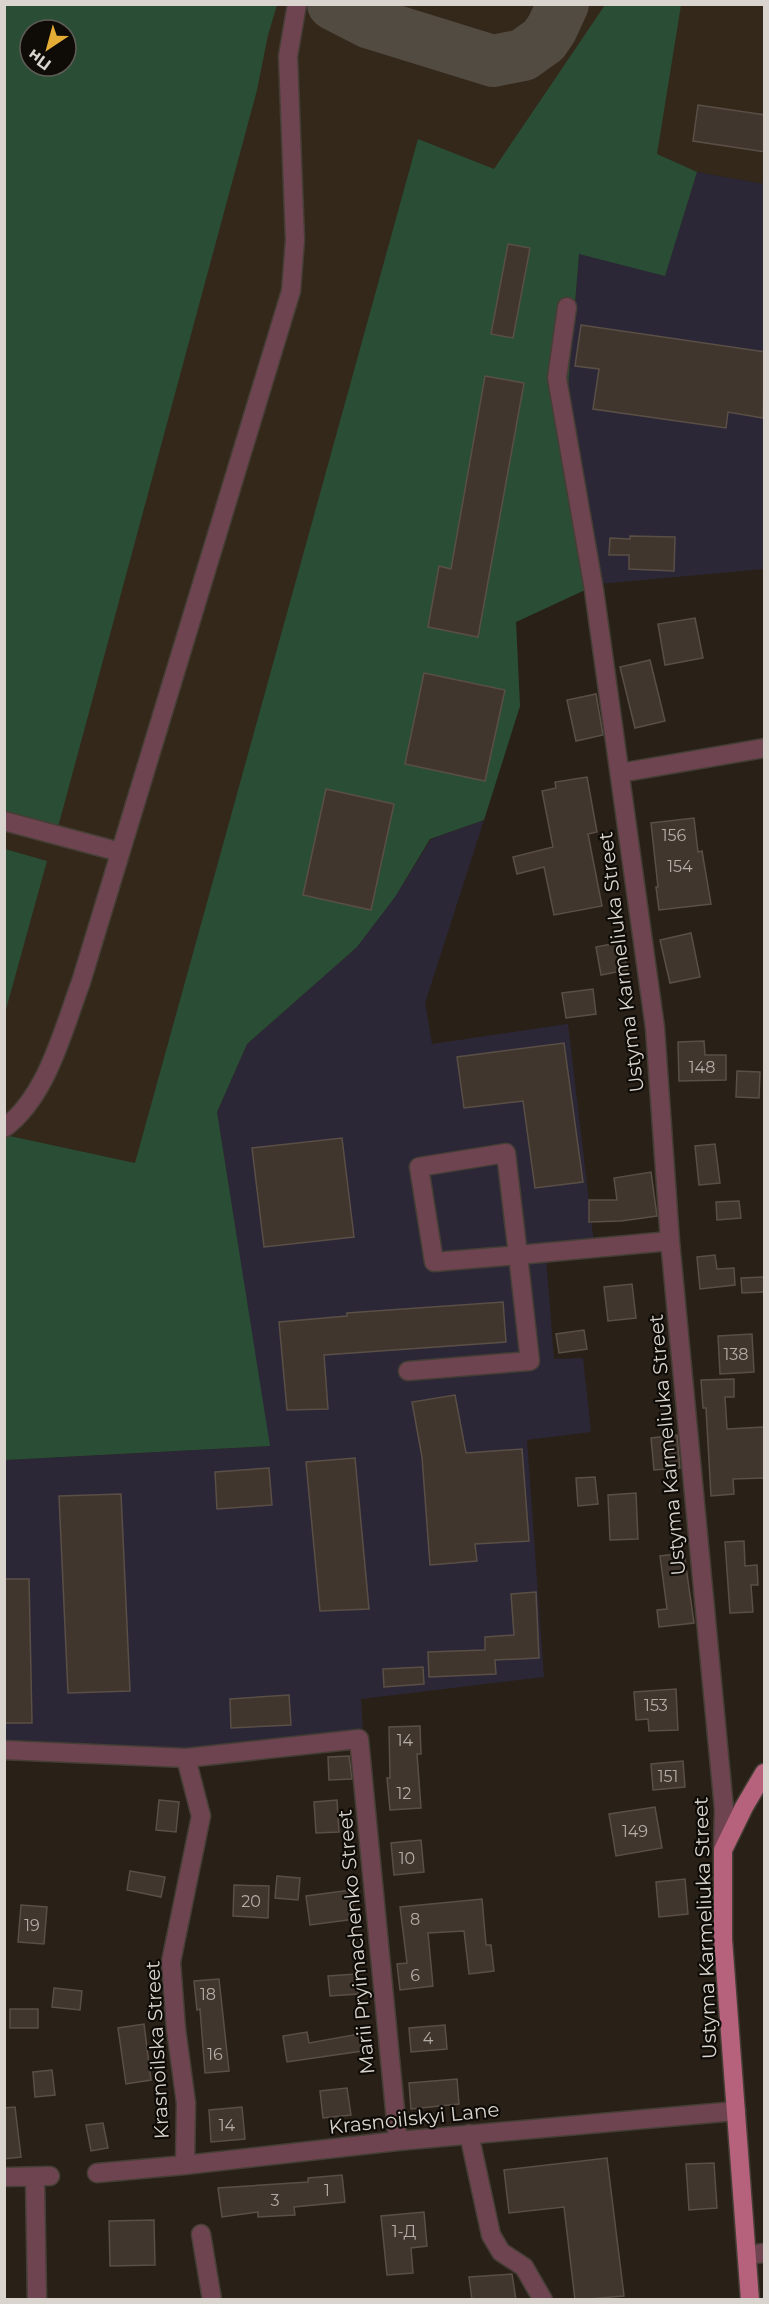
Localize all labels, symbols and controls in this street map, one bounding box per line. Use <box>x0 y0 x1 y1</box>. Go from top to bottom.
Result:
north arrow <box>18 18 78 78</box>
text: Пн <box>24 45 55 75</box>
house number: 156 <box>662 826 687 845</box>
street label: Ustyma Karmeliuka Street <box>593 830 649 1094</box>
house number: 154 <box>667 857 693 876</box>
house number: 148 <box>689 1058 715 1077</box>
street label: Ustyma Karmeliuka Street <box>644 1313 690 1577</box>
house number: 138 <box>723 1345 749 1364</box>
house number: 153 <box>644 1696 668 1715</box>
house number: 14 <box>397 1731 414 1750</box>
house number: 151 <box>658 1767 678 1786</box>
house number: 12 <box>397 1784 411 1803</box>
street label: Ustyma Karmeliuka Street <box>688 1796 722 2060</box>
street label: Marii Pryimachenko Street <box>332 1809 380 2075</box>
house number: 149 <box>622 1822 648 1841</box>
house number: 10 <box>399 1849 415 1868</box>
house number: 20 <box>241 1892 261 1911</box>
house number: 8 <box>410 1910 420 1929</box>
house number: 19 <box>24 1916 40 1935</box>
street label: Krasnoilska Street <box>140 1960 174 2140</box>
house number: 6 <box>410 1966 420 1985</box>
house number: 18 <box>200 1985 216 2004</box>
house number: 4 <box>423 2029 434 2048</box>
house number: 16 <box>207 2045 223 2064</box>
street label: Krasnoilskyi Lane <box>327 2097 501 2139</box>
house number: 14 <box>219 2116 236 2135</box>
house number: 1 <box>324 2181 330 2200</box>
house number: 3 <box>270 2191 280 2210</box>
house number: 1-Д <box>392 2222 417 2241</box>

